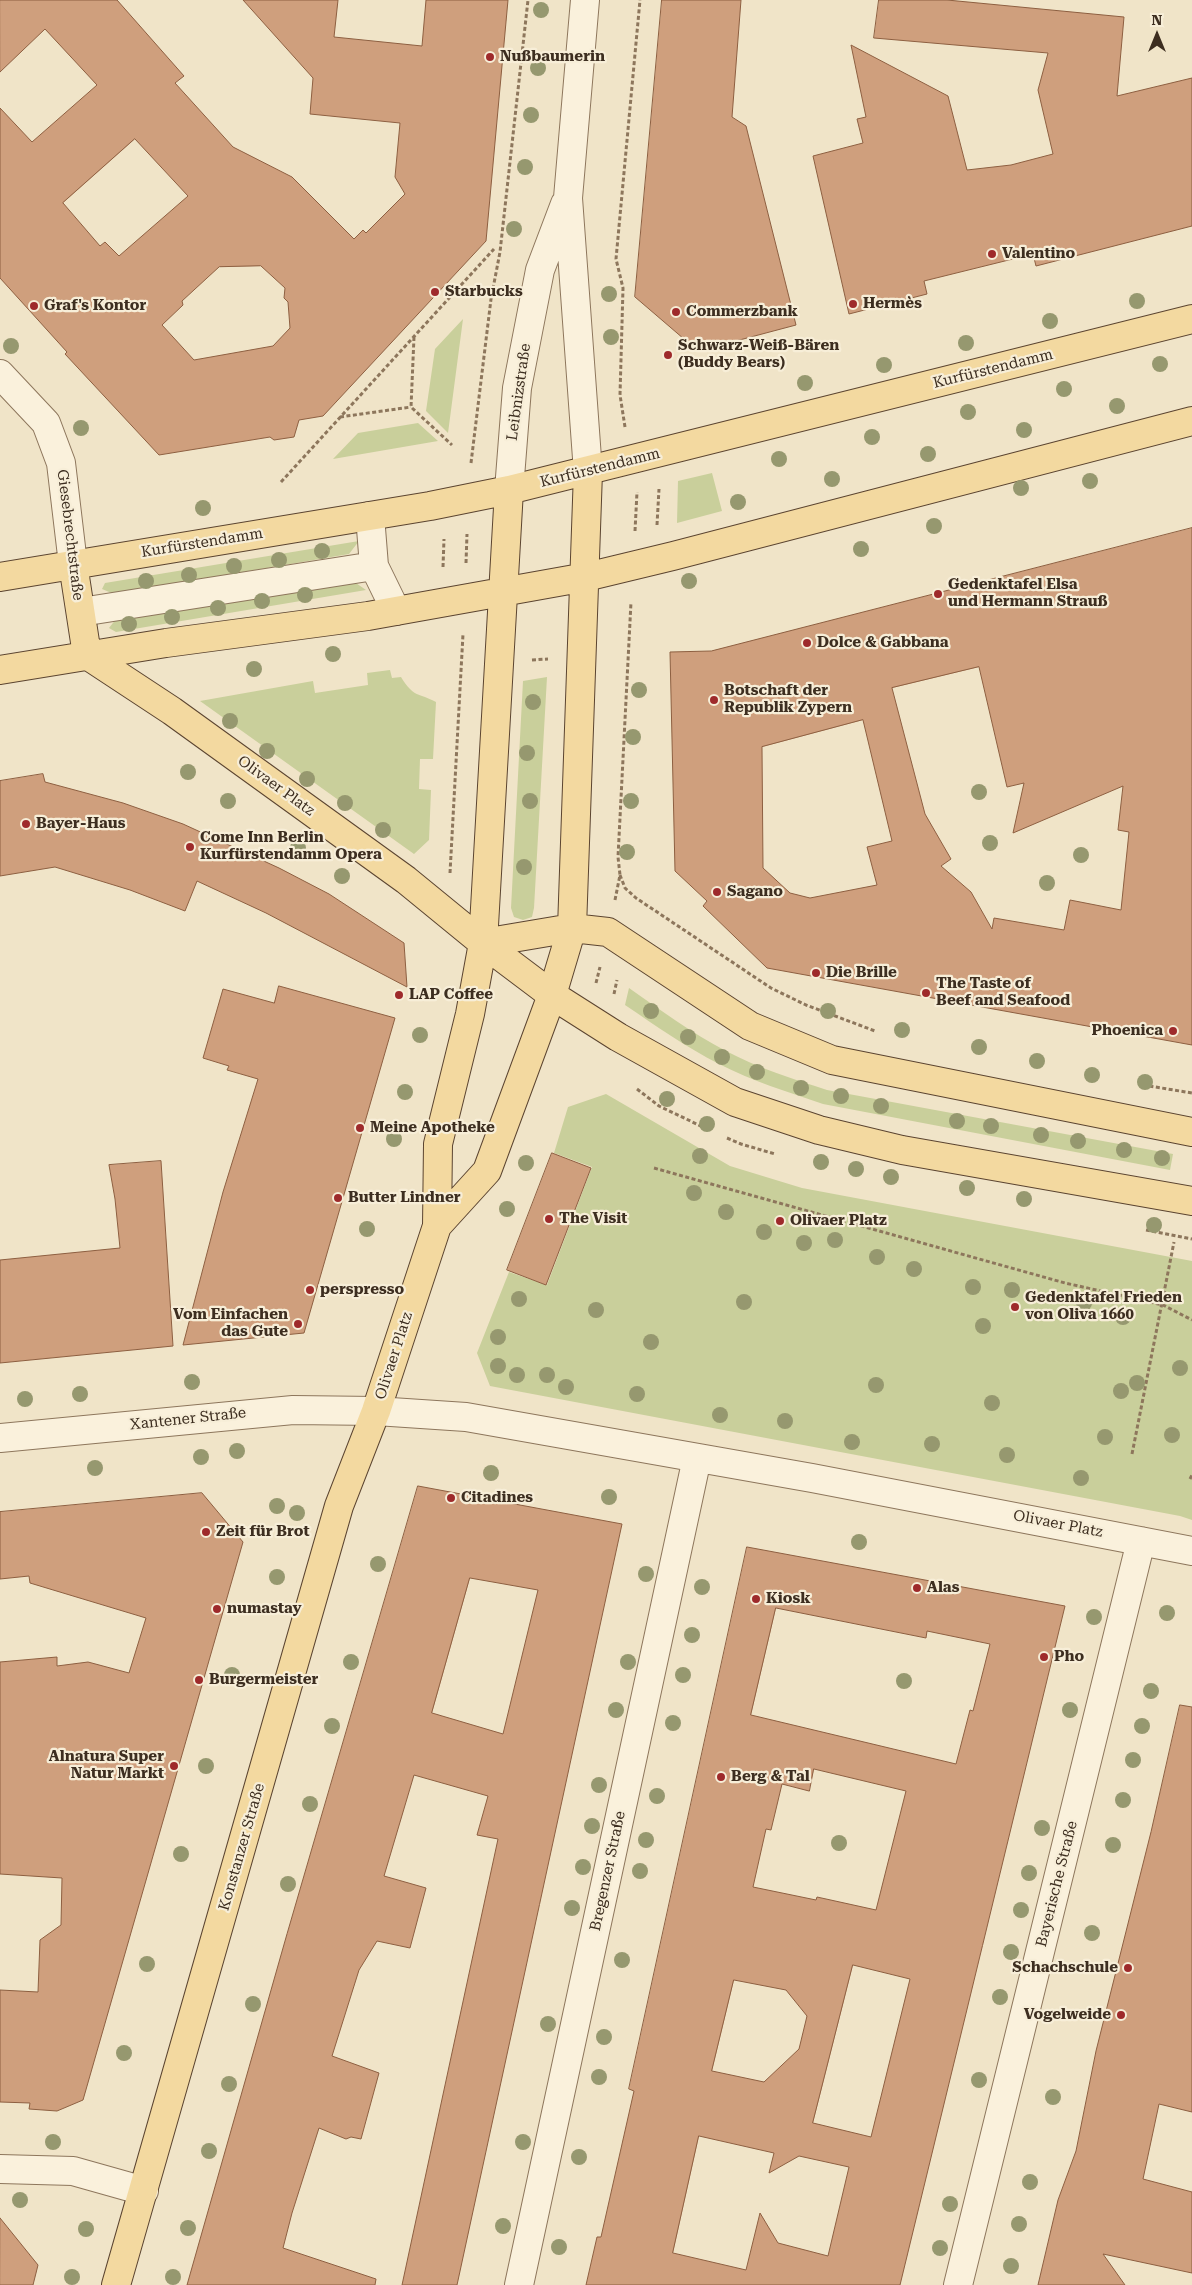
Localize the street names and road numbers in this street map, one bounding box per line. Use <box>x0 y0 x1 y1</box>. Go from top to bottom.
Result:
street label: Leibnizstraße <box>503 342 535 442</box>
street label: Kurfürstendamm <box>931 345 1055 393</box>
street label: Kurfürstendamm <box>538 444 662 492</box>
street label: Giesebrechtstraße <box>53 468 87 602</box>
street label: Kurfürstendamm <box>140 524 264 562</box>
street label: Olivaer Platz <box>234 752 318 820</box>
street label: Olivaer Platz <box>371 1310 417 1402</box>
street label: Xantener Straße <box>129 1404 247 1434</box>
street label: Olivaer Platz <box>1012 1506 1104 1542</box>
street label: Konstanzer Straße <box>215 1781 269 1913</box>
street label: Bregenzer Straße <box>587 1809 629 1933</box>
street label: Bayerische Straße <box>1033 1819 1081 1949</box>

